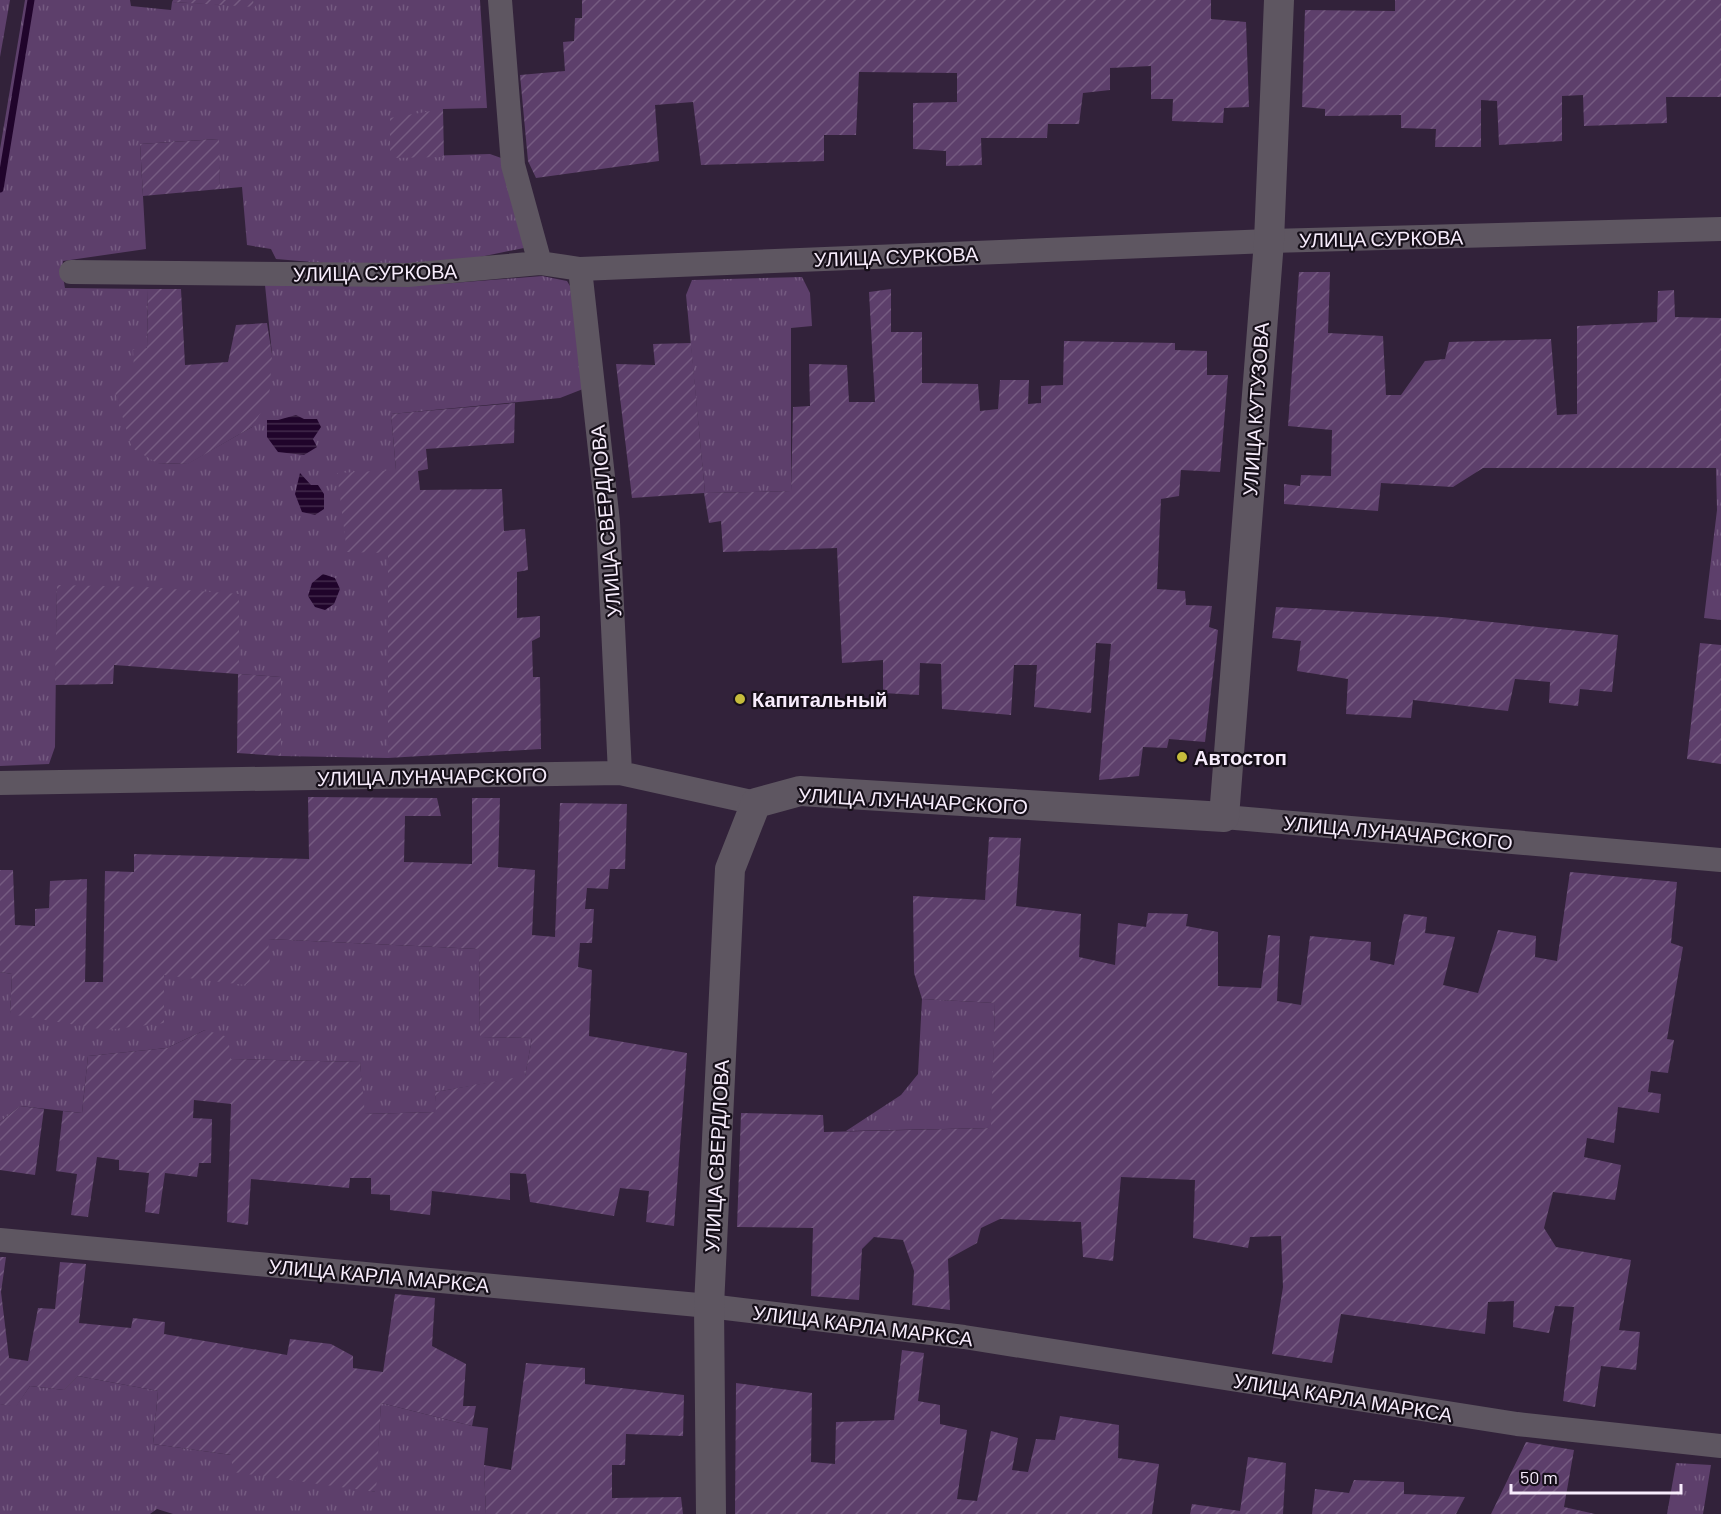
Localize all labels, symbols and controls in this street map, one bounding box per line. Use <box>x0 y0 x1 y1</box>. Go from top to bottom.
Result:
street label: УЛИЦА СУРКОВА <box>1299 225 1464 251</box>
street label: УЛИЦА СУРКОВА <box>813 241 979 271</box>
street label: УЛИЦА СУРКОВА <box>293 259 458 285</box>
street label: УЛИЦА КУТУЗОВА <box>1237 321 1273 497</box>
street label: УЛИЦА СВЕРДЛОВА <box>585 423 625 618</box>
place label: Капитальный <box>752 687 887 711</box>
marker: Капитальный <box>733 692 747 706</box>
place label: Автостоп <box>1194 745 1287 769</box>
marker: Автостоп <box>1175 750 1189 764</box>
street label: УЛИЦА ЛУНАЧАРСКОГО <box>317 762 547 790</box>
street label: УЛИЦА ЛУНАЧАРСКОГО <box>797 782 1029 818</box>
street label: УЛИЦА ЛУНАЧАРСКОГО <box>1282 810 1514 854</box>
street label: УЛИЦА СВЕРДЛОВА <box>699 1058 733 1253</box>
street label: УЛИЦА КАРЛА МАРКСА <box>268 1253 491 1297</box>
street label: УЛИЦА КАРЛА МАРКСА <box>752 1300 975 1350</box>
street label: УЛИЦА КАРЛА МАРКСА <box>1232 1368 1455 1426</box>
scale bar <box>1511 1457 1680 1495</box>
text: 50 m <box>1520 1466 1558 1488</box>

